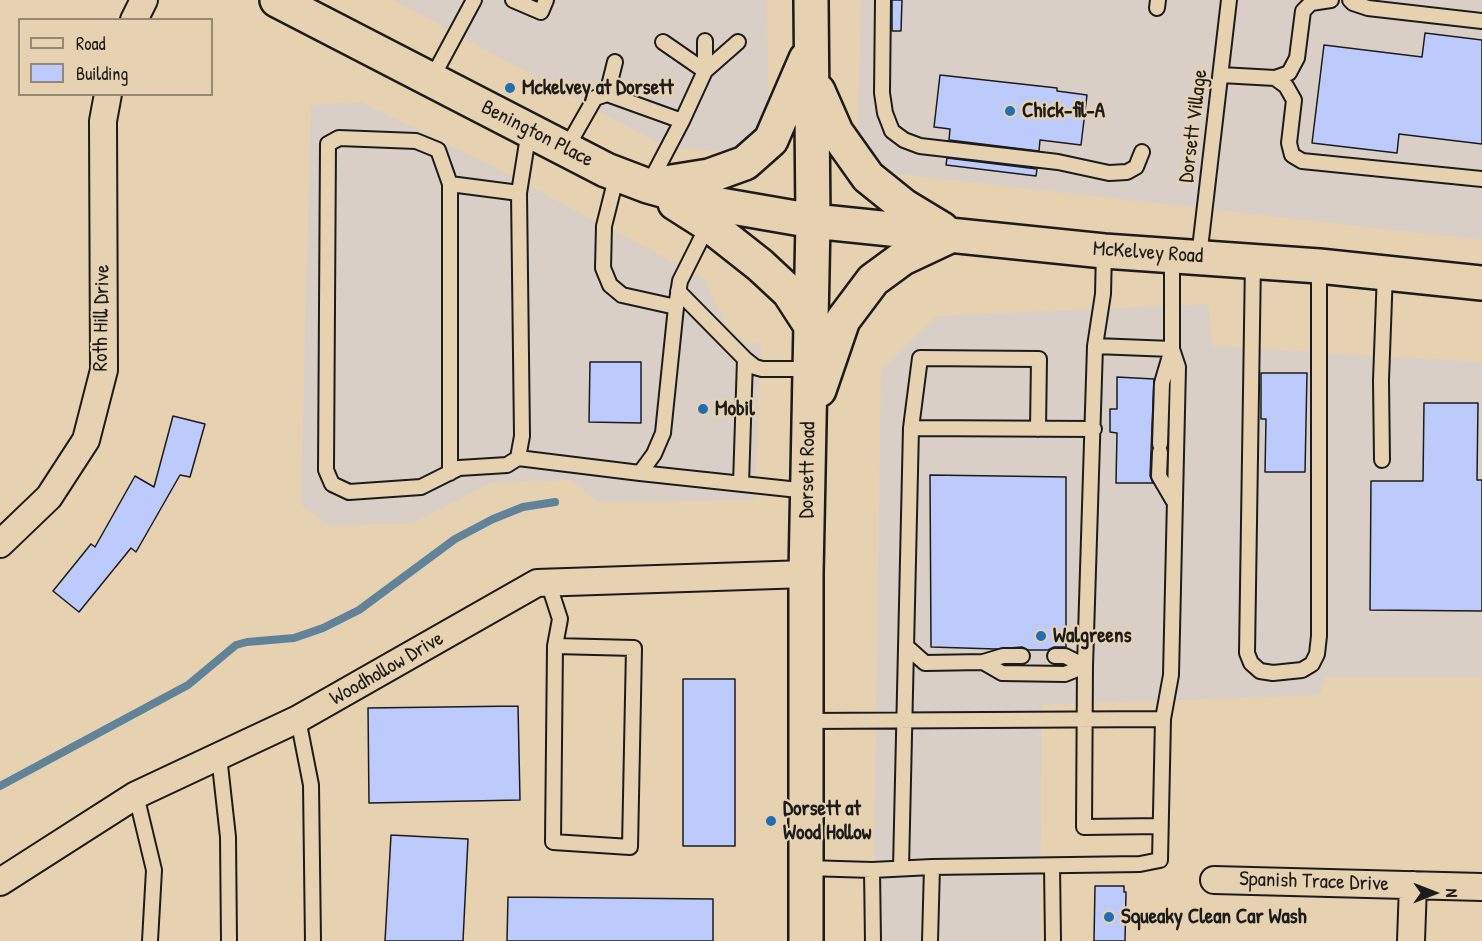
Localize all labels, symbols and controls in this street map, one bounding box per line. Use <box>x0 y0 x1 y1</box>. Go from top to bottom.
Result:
legend <box>18 18 213 96</box>
text: Road <box>76 31 106 56</box>
text: Building <box>76 61 128 86</box>
street label: Dorsett Village <box>1175 68 1213 184</box>
place label: Mckelvey at Dorsett <box>522 75 673 101</box>
marker: Mckelvey at Dorsett <box>503 81 517 95</box>
street label: Benington Place <box>477 95 597 173</box>
place label: Chick-fil-A <box>1022 98 1105 124</box>
marker: Chick-fil-A <box>1003 104 1017 118</box>
street label: McKelvey Road <box>1092 237 1204 269</box>
street label: Roth Hill Drive <box>88 264 116 372</box>
place label: Mobil <box>715 396 755 422</box>
marker: Mobil <box>696 402 710 416</box>
street label: Dorsett Road <box>795 421 821 519</box>
place label: Walgreens <box>1053 623 1131 649</box>
street label: Woodhollow Drive <box>326 626 448 712</box>
marker: Walgreens <box>1034 629 1048 643</box>
place label: Dorsett at Wood Hollow <box>783 796 871 846</box>
marker: Dorsett at Wood Hollow <box>764 814 778 828</box>
north arrow <box>1404 863 1464 923</box>
street label: Spanish Trace Drive <box>1239 867 1389 897</box>
text: N <box>1441 889 1463 897</box>
place label: Squeaky Clean Car Wash <box>1121 904 1307 930</box>
marker: Squeaky Clean Car Wash <box>1102 910 1116 924</box>

